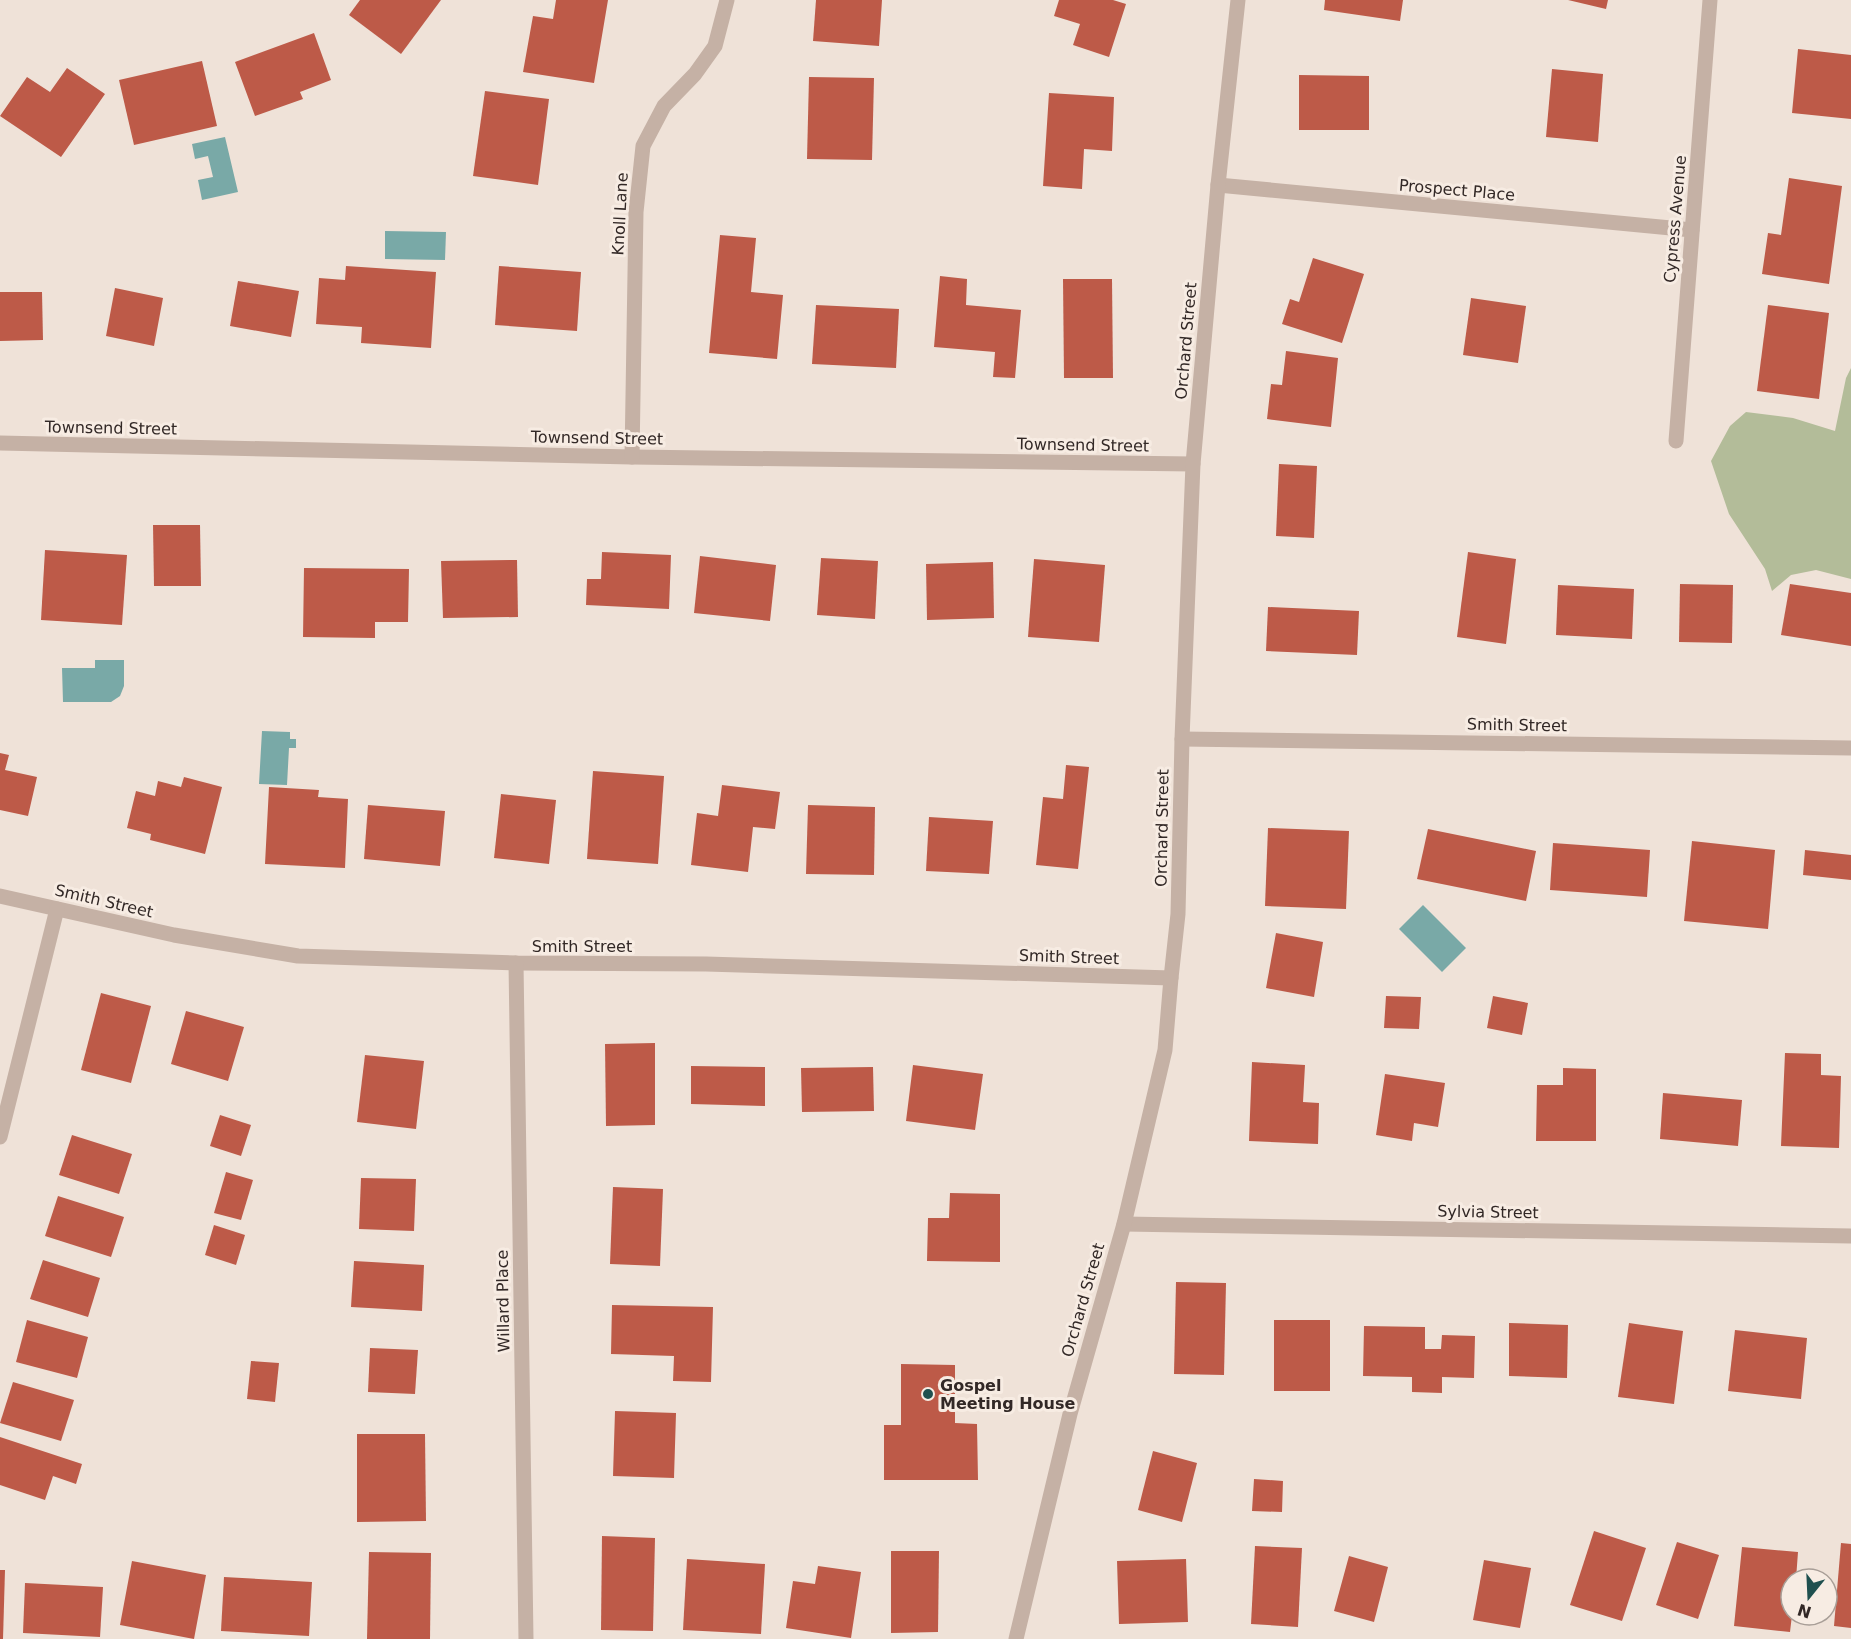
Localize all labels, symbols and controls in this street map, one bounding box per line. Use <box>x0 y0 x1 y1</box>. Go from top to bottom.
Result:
street label: Cypress Avenue <box>1660 154 1690 284</box>
street label: Knoll Lane <box>608 172 632 256</box>
street label: Prospect Place <box>1398 175 1516 205</box>
street label: Orchard Street <box>1171 282 1201 400</box>
street label: Townsend Street <box>44 417 177 439</box>
street label: Townsend Street <box>530 427 663 449</box>
street label: Townsend Street <box>1016 434 1149 456</box>
street label: Smith Street <box>1467 715 1567 735</box>
street label: Orchard Street <box>1151 769 1173 887</box>
street label: Smith Street <box>53 880 155 922</box>
street label: Smith Street <box>532 937 632 956</box>
street label: Smith Street <box>1019 946 1119 968</box>
street label: Sylvia Street <box>1437 1202 1539 1222</box>
street label: Orchard Street <box>1058 1241 1108 1359</box>
street label: Willard Place <box>493 1249 513 1353</box>
place label: Gospel Meeting House <box>940 1376 1075 1413</box>
marker: Gospel Meeting House <box>921 1387 935 1401</box>
north arrow <box>1779 1567 1839 1627</box>
text: N <box>1795 1600 1814 1622</box>

